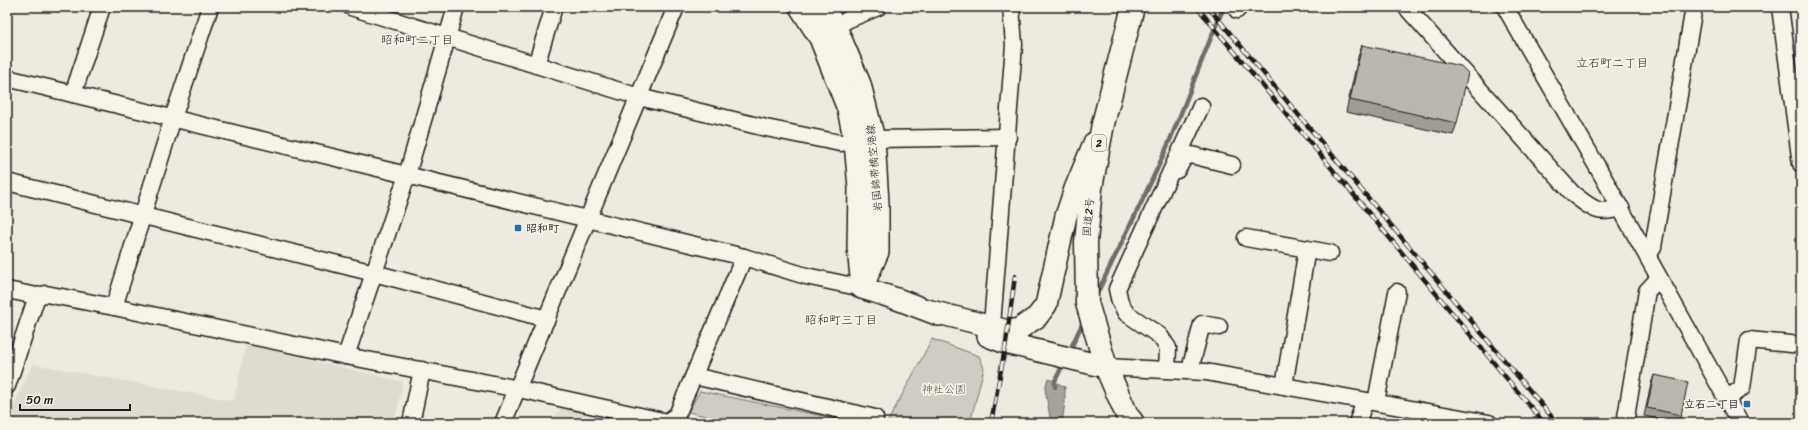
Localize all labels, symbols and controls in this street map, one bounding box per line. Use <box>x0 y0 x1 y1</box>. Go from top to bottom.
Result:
district label: 昭和町二丁目 <box>381 29 453 51</box>
district label: 立石町二丁目 <box>1576 52 1648 74</box>
street label: 岩国錦帯橋空港線 <box>861 123 888 213</box>
road number: 2 <box>1092 135 1106 151</box>
street label: 国道2号 <box>1077 197 1100 237</box>
place label: 昭和町 <box>526 219 560 238</box>
marker: 昭和町 <box>513 223 523 233</box>
district label: 昭和町三丁目 <box>805 309 877 331</box>
park label: 神社公園 <box>922 380 966 399</box>
scale bar <box>20 386 130 412</box>
text: 50 m <box>26 389 53 411</box>
place label: 立石二丁目 <box>1684 395 1739 414</box>
marker: 立石二丁目 <box>1742 399 1752 409</box>

